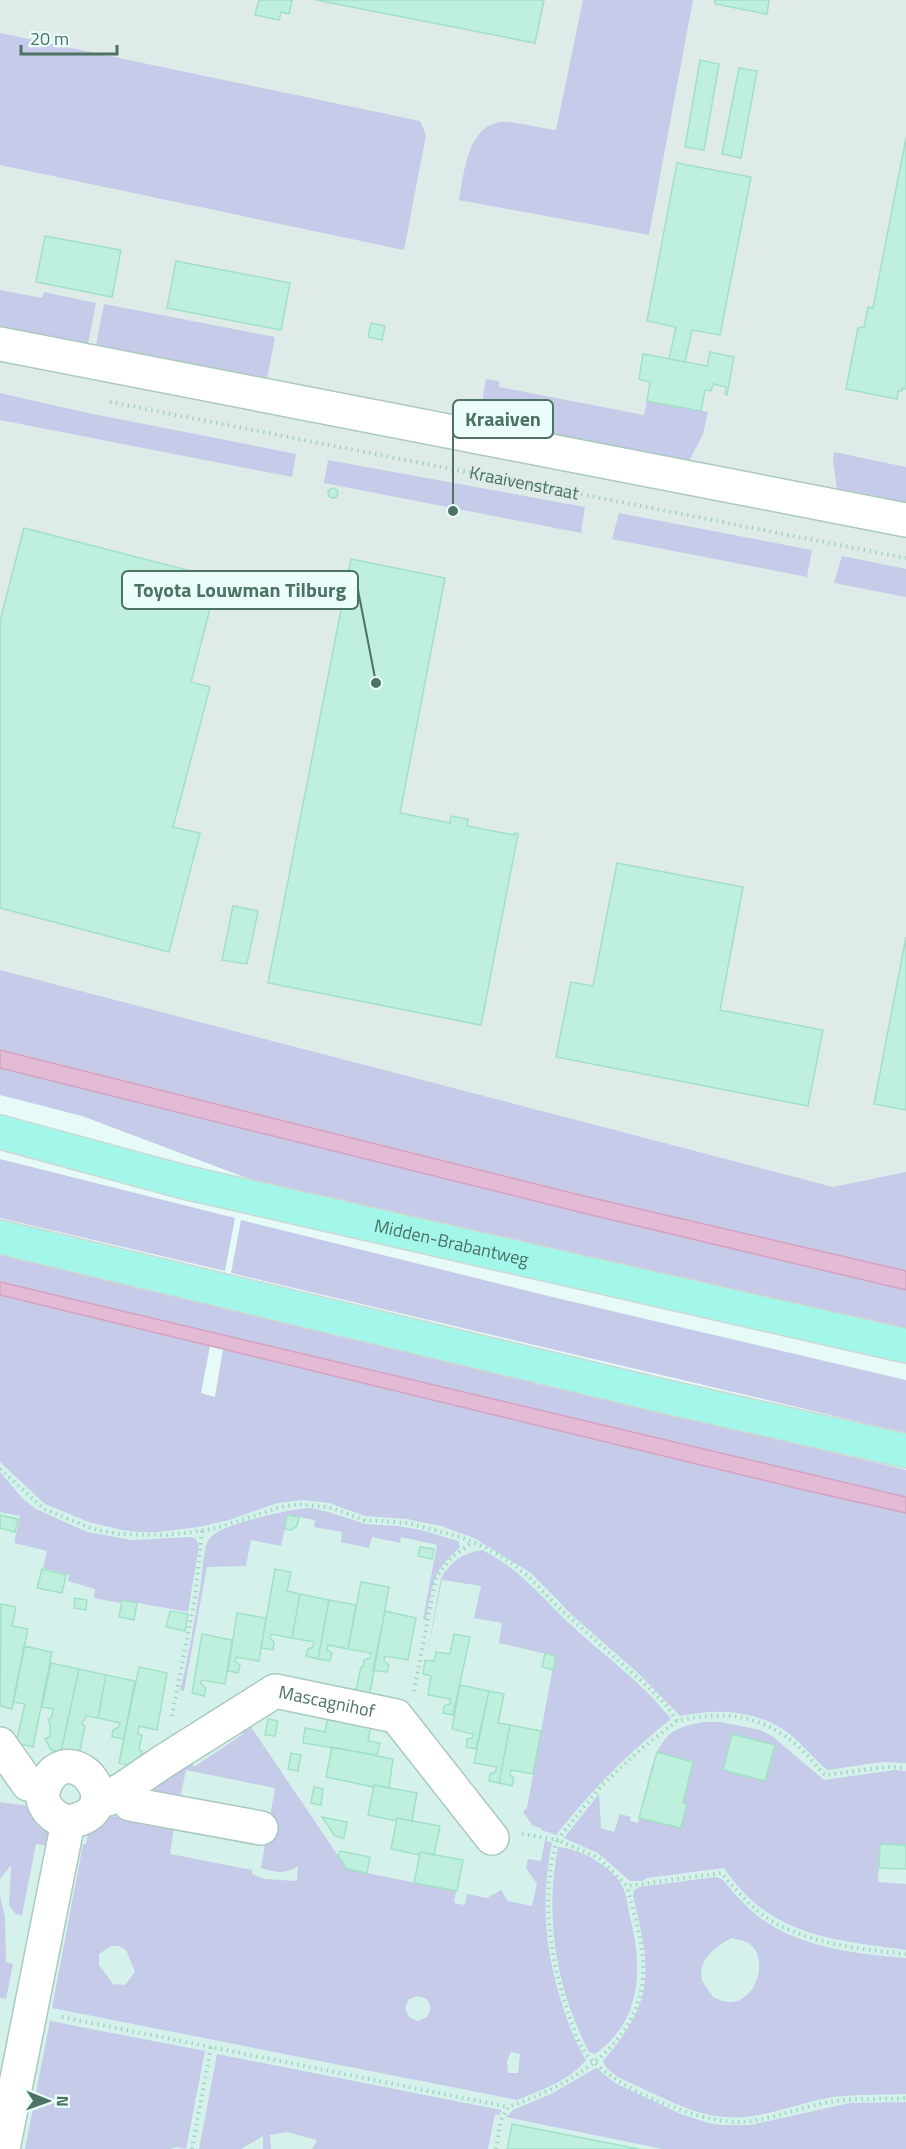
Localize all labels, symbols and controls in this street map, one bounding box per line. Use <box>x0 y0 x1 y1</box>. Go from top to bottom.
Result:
scale bar <box>21 18 117 56</box>
text: 20 m <box>30 25 69 52</box>
callout: Kraaiven <box>453 400 553 438</box>
text: Kraaiven <box>465 403 541 434</box>
street label: Kraaivenstraat <box>467 459 582 507</box>
callout: Toyota Louwman Tilburg <box>122 571 358 609</box>
text: Toyota Louwman Tilburg <box>134 574 346 605</box>
street label: Midden-Brabantweg <box>372 1212 531 1273</box>
street label: Mascagnihof <box>276 1678 377 1724</box>
north arrow <box>18 2071 78 2131</box>
text: N <box>51 2096 75 2107</box>

